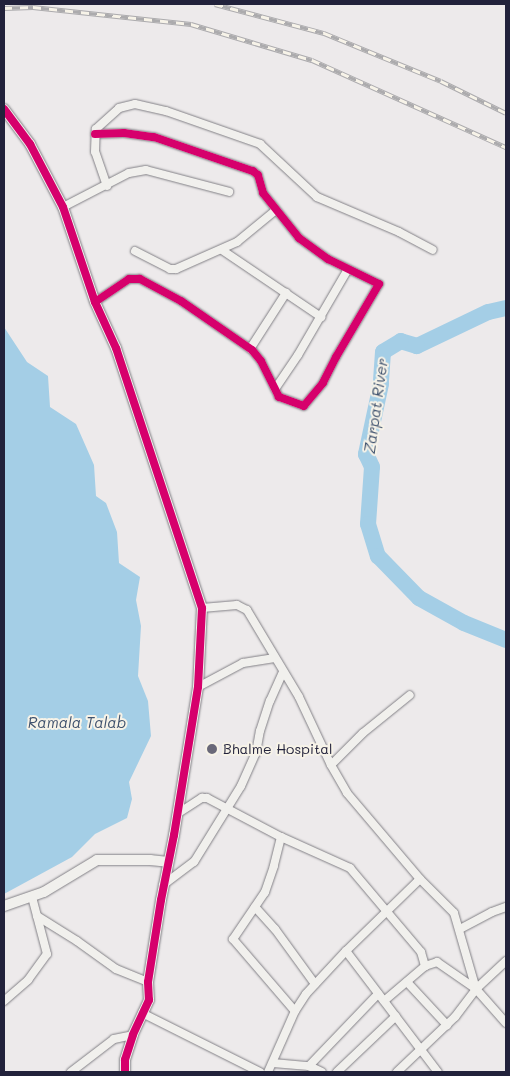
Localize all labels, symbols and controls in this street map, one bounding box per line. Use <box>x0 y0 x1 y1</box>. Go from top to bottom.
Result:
water label: Zarpat River <box>360 357 392 455</box>
water label: Ramala Talab <box>28 714 126 732</box>
place label: Bhalme Hospital <box>223 741 333 757</box>
marker: Bhalme Hospital <box>205 742 219 756</box>

